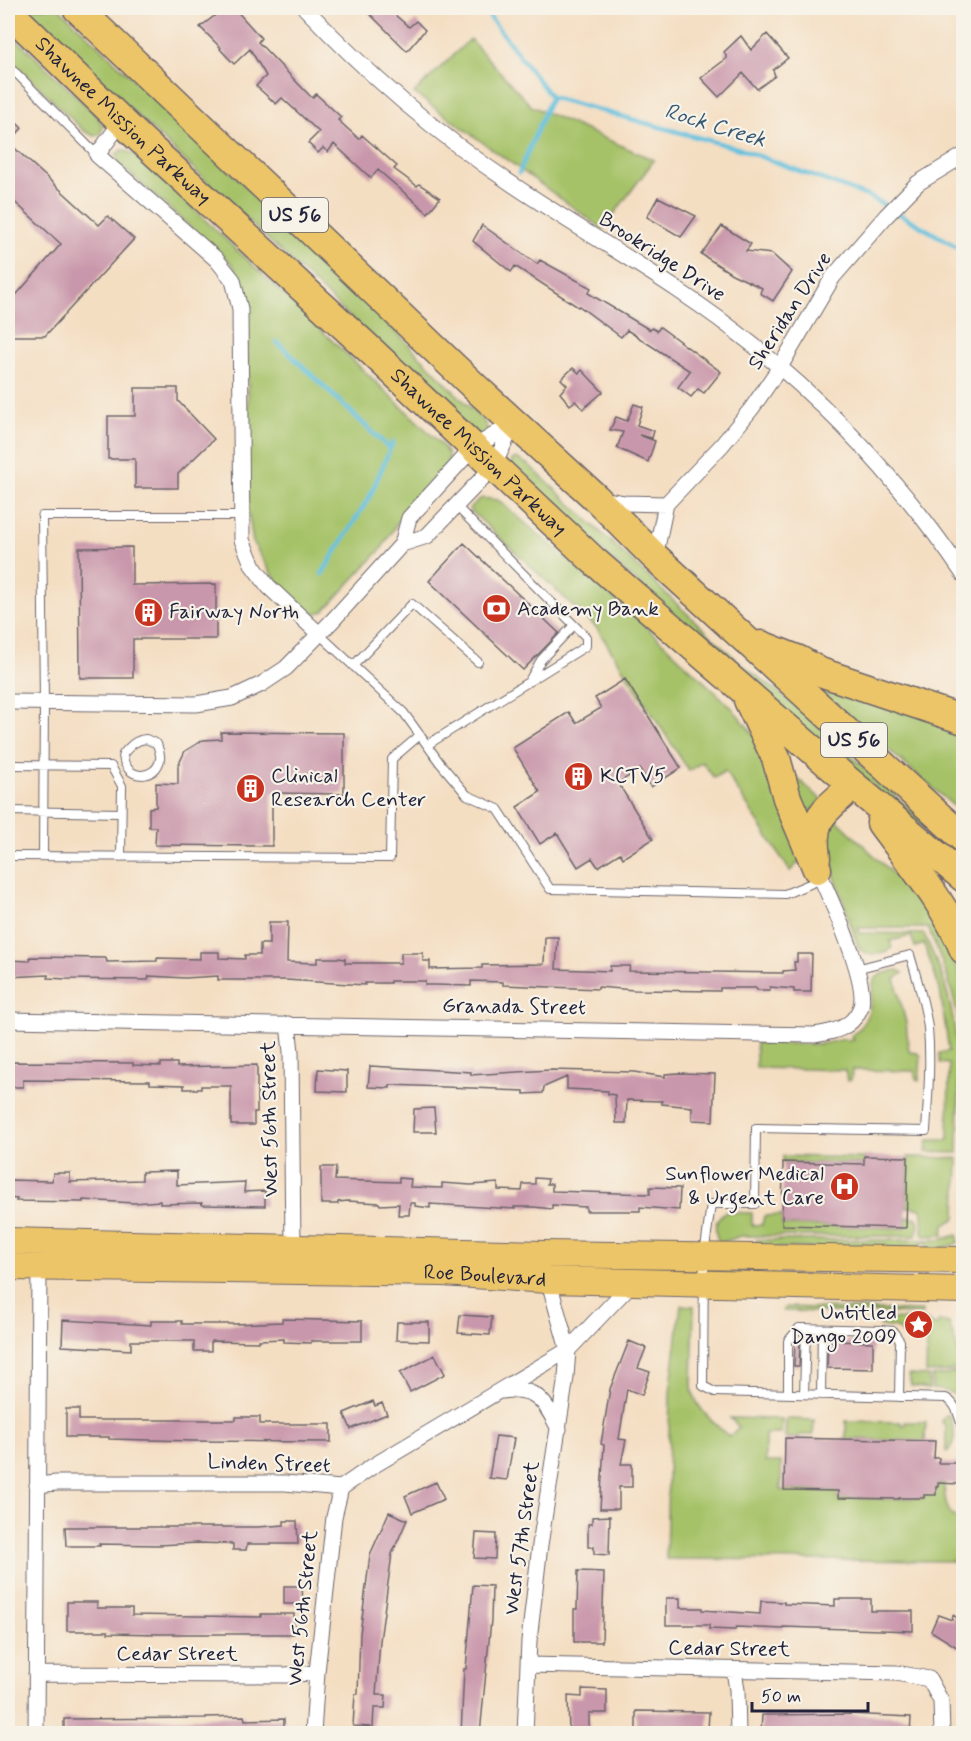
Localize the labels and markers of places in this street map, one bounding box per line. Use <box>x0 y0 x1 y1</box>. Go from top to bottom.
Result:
bank icon: Academy Bank <box>480 593 512 625</box>
place label: Academy Bank <box>517 595 659 623</box>
building icon: Fairway North <box>132 596 164 628</box>
place label: Fairway North <box>169 598 299 626</box>
building icon: KCTV5 <box>563 760 595 792</box>
place label: Clinical Research Center <box>271 762 426 814</box>
place label: KCTV5 <box>600 762 666 790</box>
building icon: Clinical Research Center <box>234 772 266 804</box>
place label: Sunflower Medical & Urgent Care <box>665 1160 824 1214</box>
hospital icon: Sunflower Medical & Urgent Care <box>829 1170 861 1202</box>
place label: Untitled Dango 2009 <box>790 1299 897 1352</box>
place icon: Untitled Dango 2009 <box>902 1309 934 1341</box>

